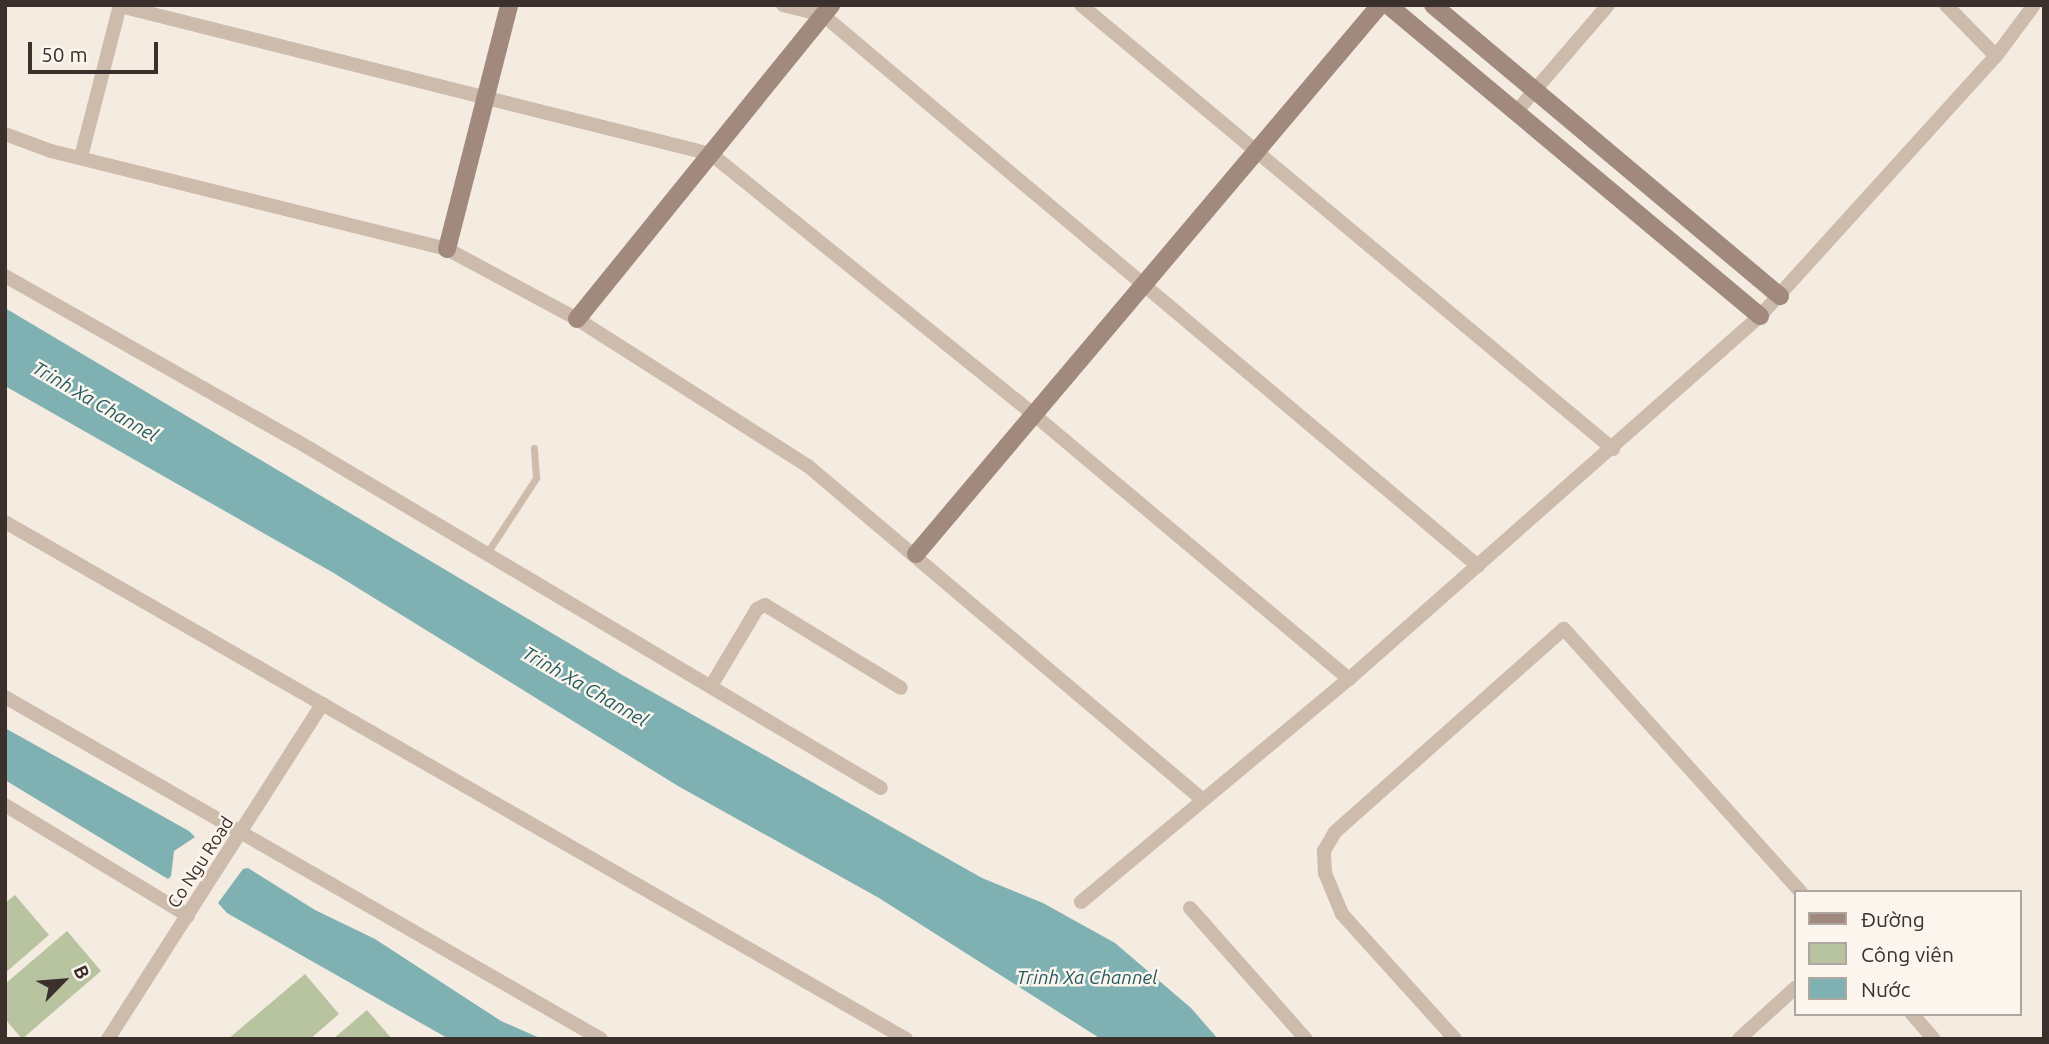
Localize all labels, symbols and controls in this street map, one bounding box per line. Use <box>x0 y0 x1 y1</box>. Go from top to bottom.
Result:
scale bar <box>32 28 161 72</box>
text: 50 m <box>41 42 88 66</box>
water label: Trinh Xa Channel <box>28 357 162 447</box>
water label: Trinh Xa Channel <box>518 642 652 732</box>
street label: Co Ngu Road <box>162 812 238 912</box>
legend <box>1794 890 2021 1016</box>
text: Đường <box>1861 907 1925 931</box>
text: Công viên <box>1861 942 1954 966</box>
north arrow <box>28 946 98 1016</box>
text: B <box>69 962 95 982</box>
water label: Trinh Xa Channel <box>1017 967 1157 989</box>
text: Nước <box>1861 977 1911 1001</box>

